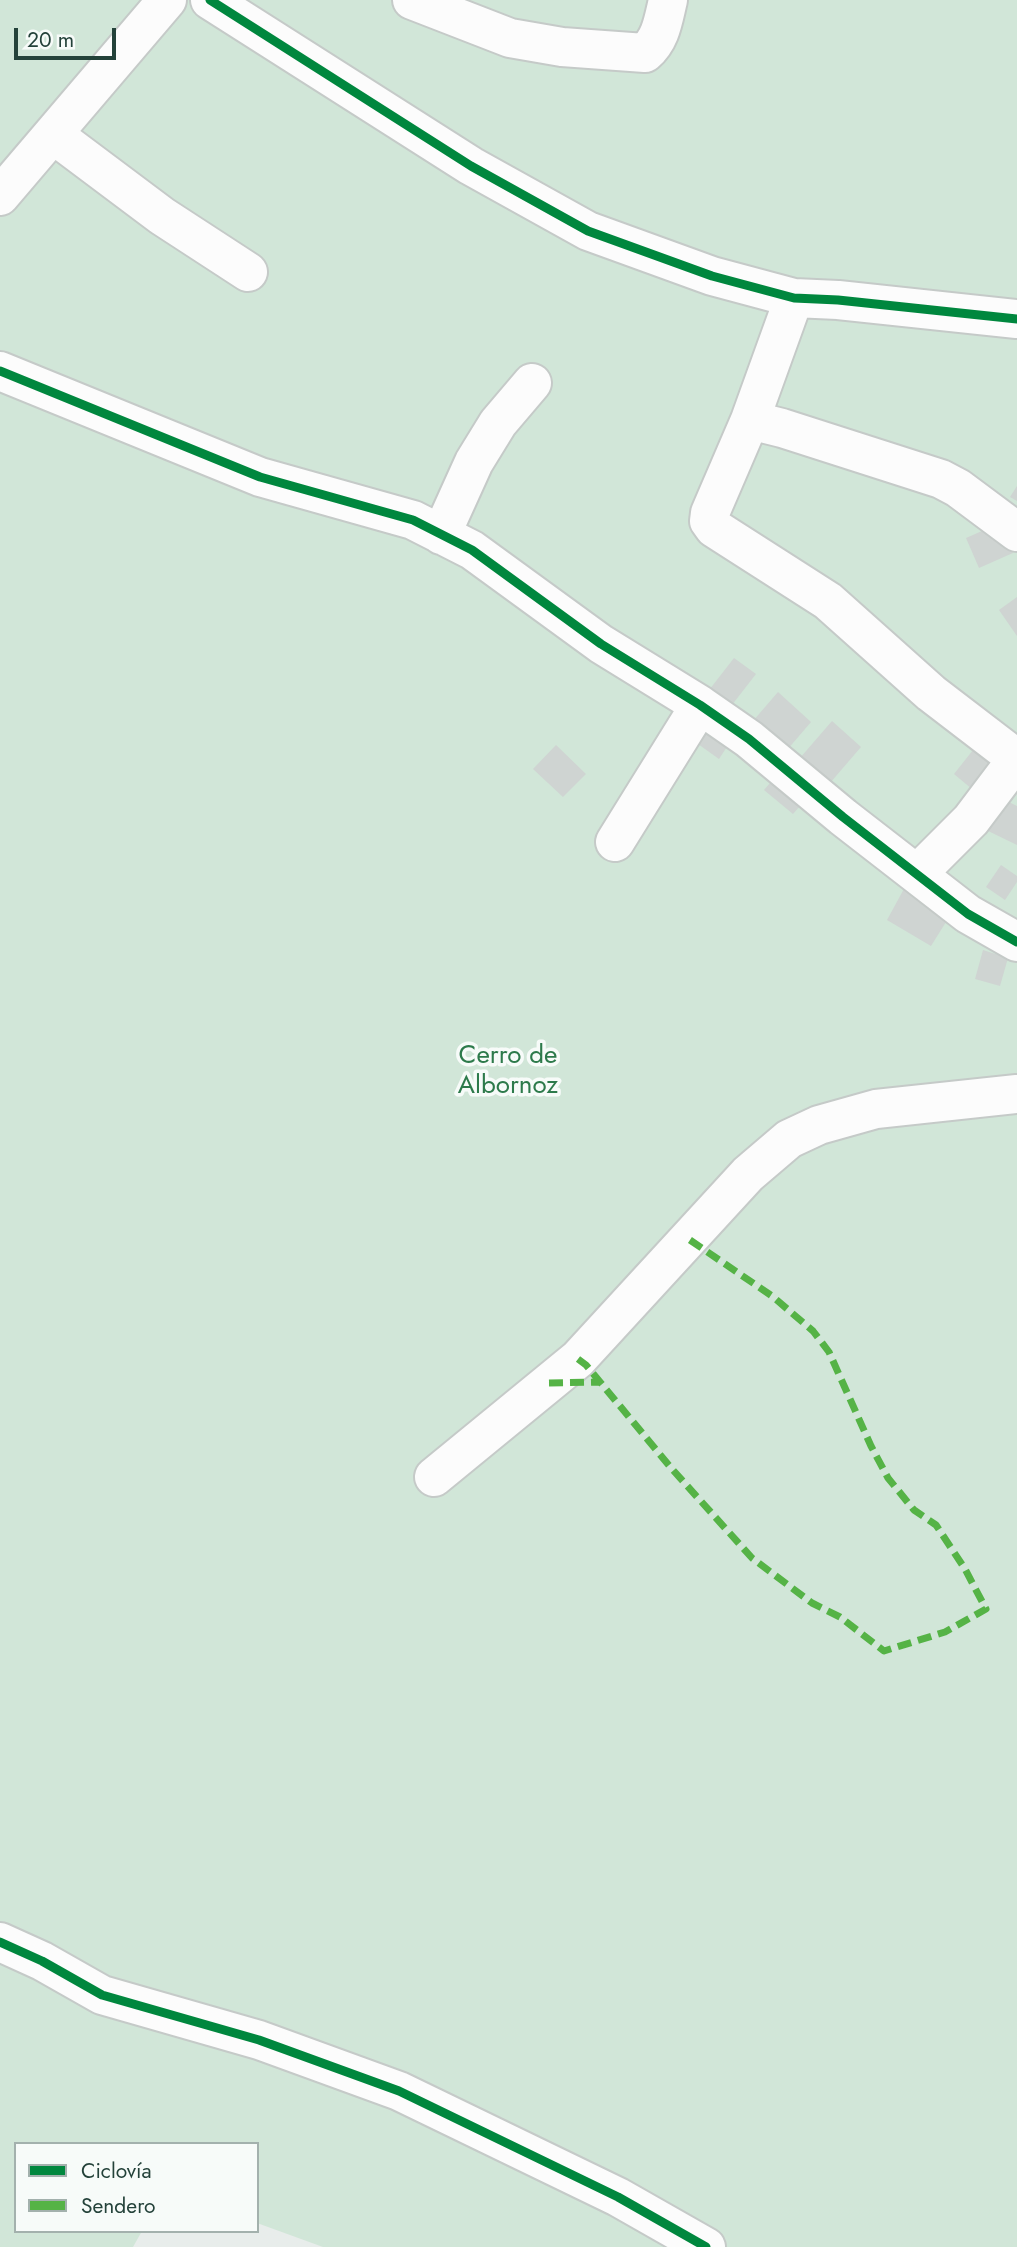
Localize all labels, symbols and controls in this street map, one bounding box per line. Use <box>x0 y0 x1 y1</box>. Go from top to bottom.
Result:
scale bar <box>18 14 119 58</box>
text: 20 m <box>27 25 74 55</box>
park label: Cerro de Albornoz <box>458 1041 558 1102</box>
legend <box>14 2142 259 2233</box>
text: Ciclovía <box>81 2156 152 2186</box>
text: Sendero <box>81 2191 156 2221</box>

